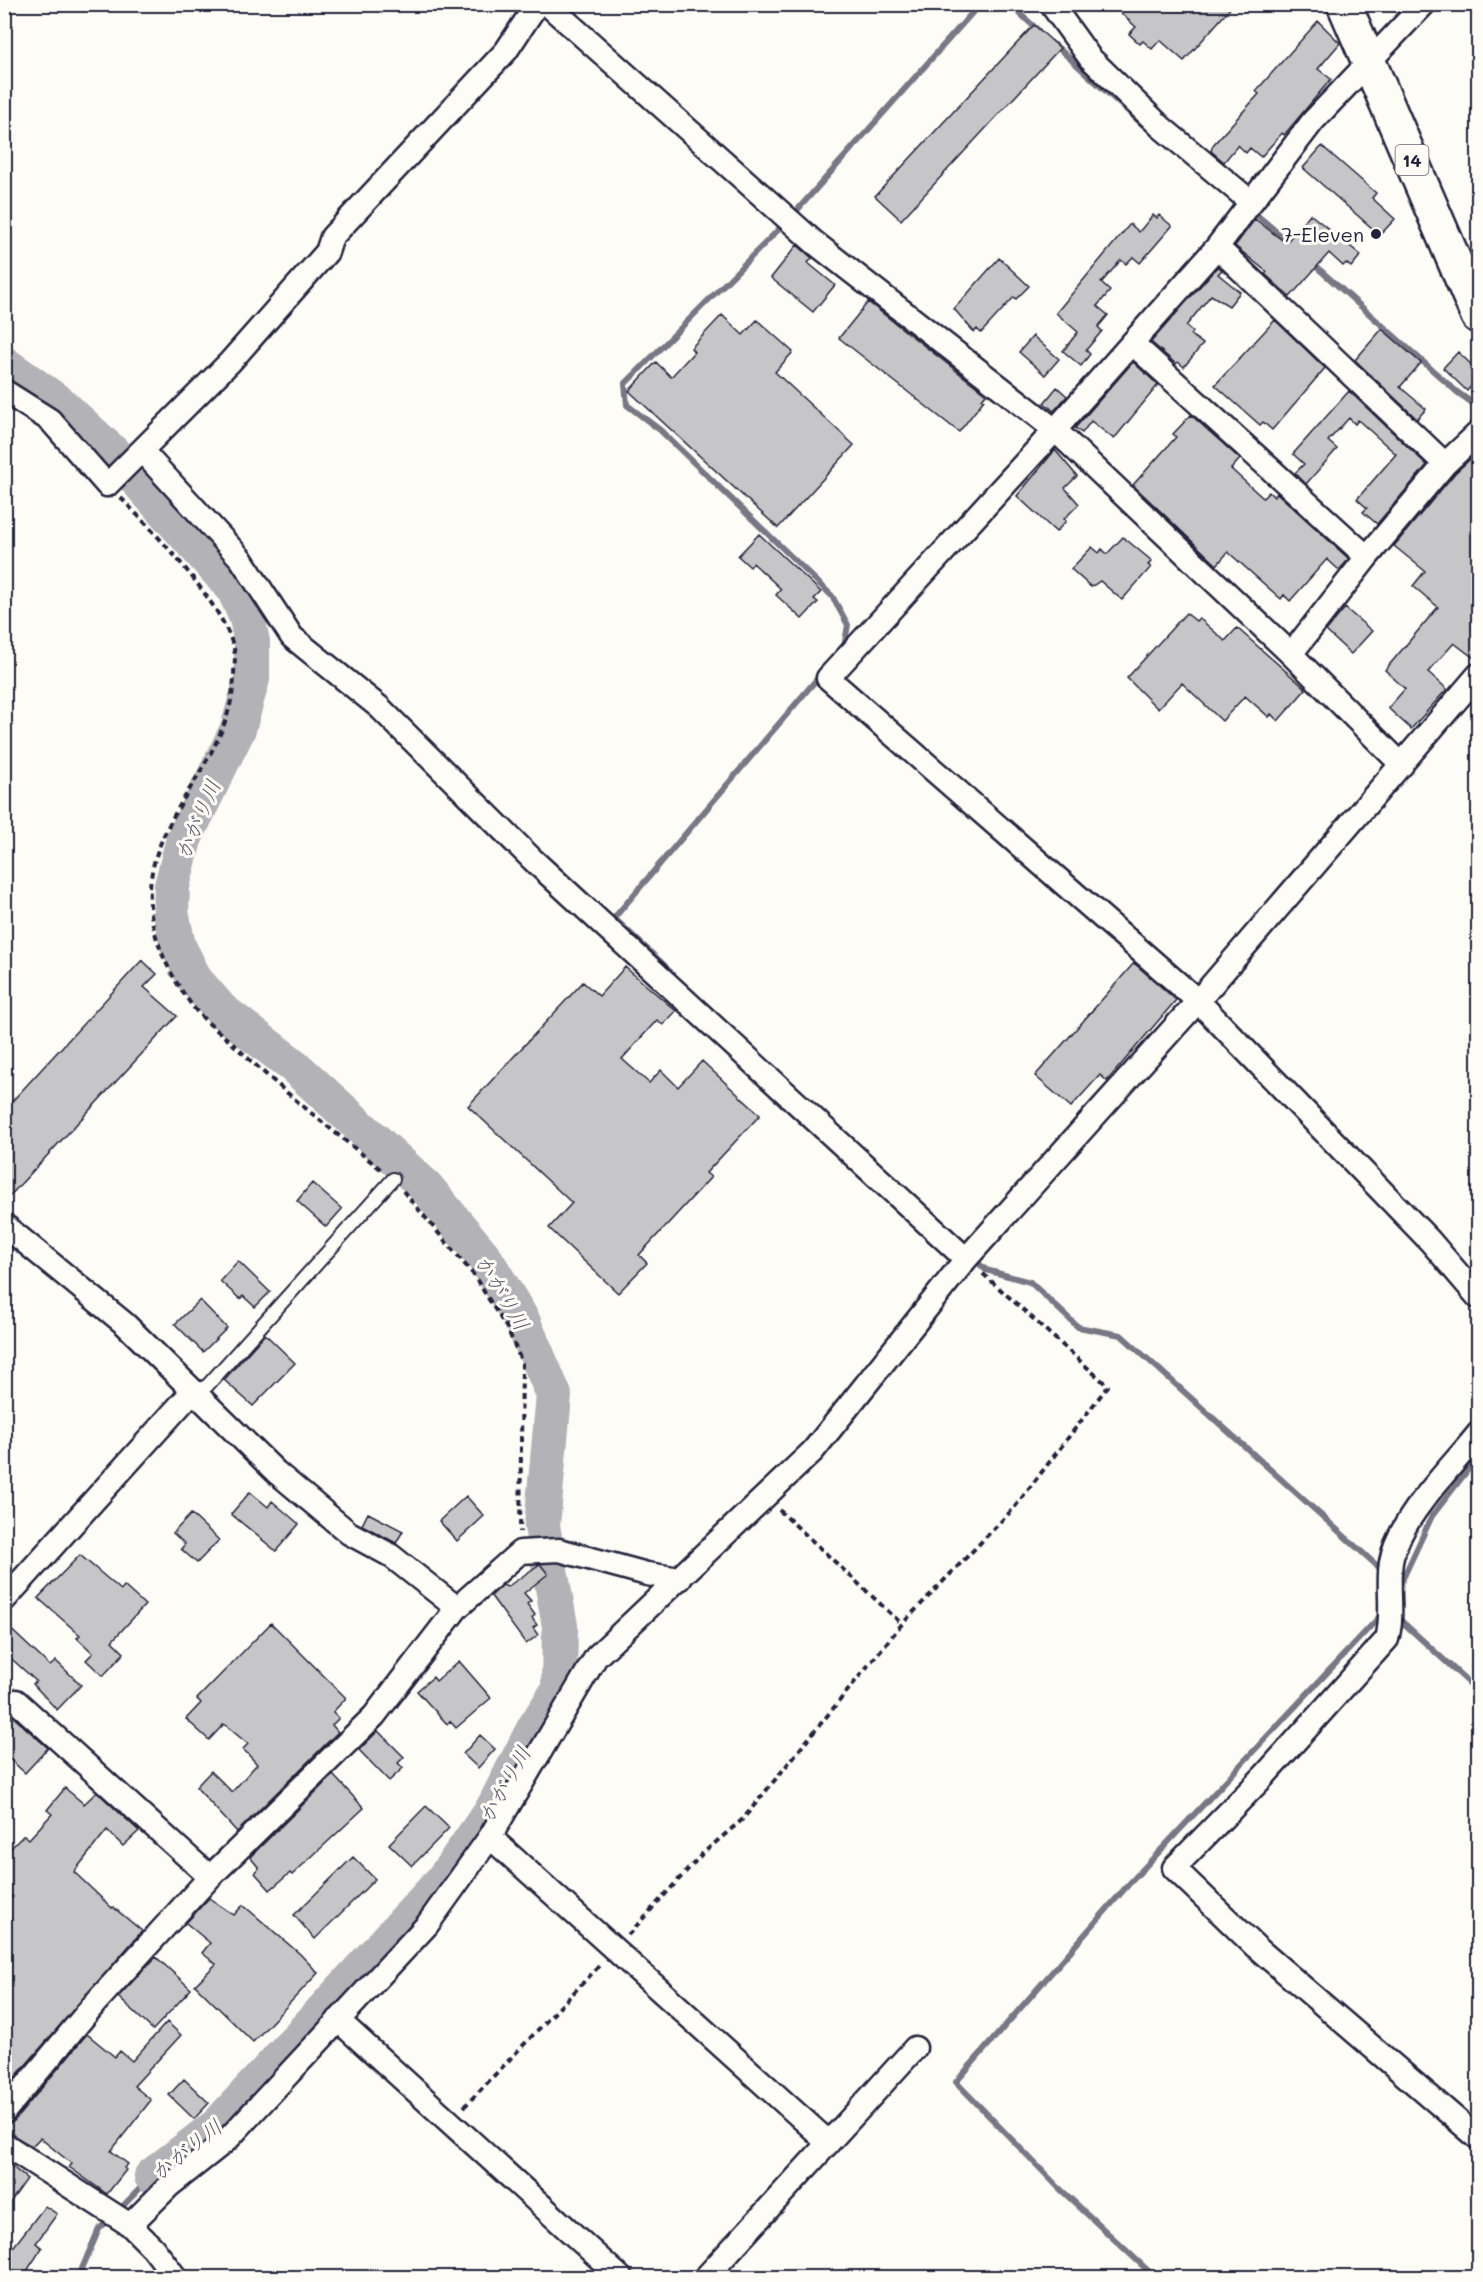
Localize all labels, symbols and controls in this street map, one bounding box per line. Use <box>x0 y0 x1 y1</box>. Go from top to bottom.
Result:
road number: 14 <box>1396 145 1428 175</box>
place label: 7-Eleven <box>1282 221 1364 247</box>
marker: 7-Eleven <box>1369 227 1383 241</box>
water label: かがり川 <box>168 775 226 863</box>
water label: かがり川 <box>470 1249 536 1335</box>
water label: かがり川 <box>472 1741 536 1827</box>
water label: かがり川 <box>145 2112 227 2186</box>

